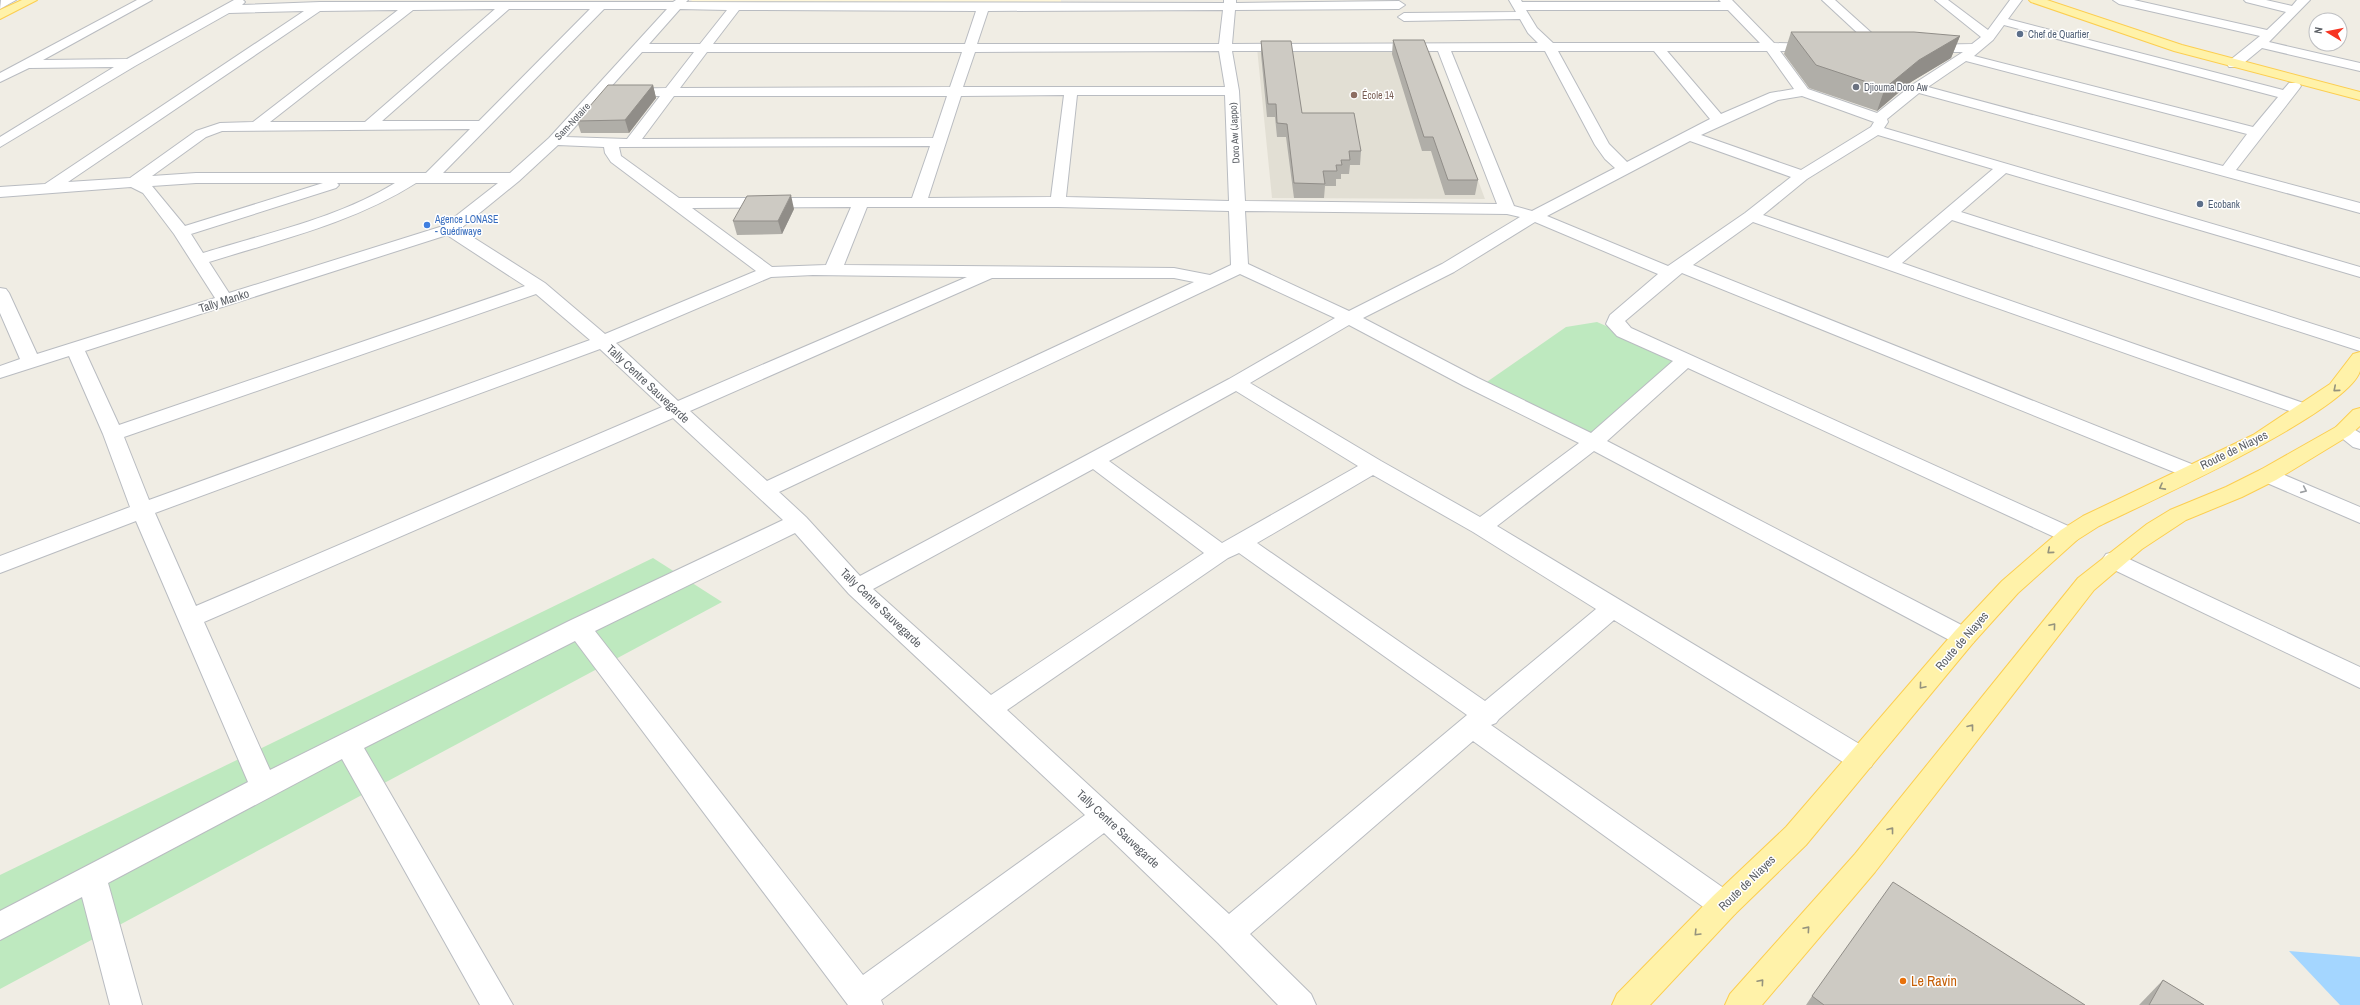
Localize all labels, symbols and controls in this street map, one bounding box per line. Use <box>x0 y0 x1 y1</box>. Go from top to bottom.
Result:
north arrow <box>2308 12 2348 52</box>
text: N <box>2311 26 2326 35</box>
place label: Chef de Quartier <box>2028 28 2089 41</box>
marker: Chef de Quartier <box>2015 29 2025 39</box>
place label: Djiouma Doro Aw <box>1864 81 1928 94</box>
marker: Djiouma Doro Aw <box>1851 82 1861 92</box>
place label: École 14 <box>1362 89 1394 102</box>
marker: École 14 <box>1349 90 1359 100</box>
street label: Sam-Notaire <box>552 100 593 143</box>
street label: Doro Aw (Jappo) <box>1226 102 1243 164</box>
place label: Ecobank <box>2208 198 2241 211</box>
marker: Ecobank <box>2195 199 2205 209</box>
place label: Agence LONASE - Guédiwaye <box>434 213 498 238</box>
marker: Agence LONASE - Guédiwaye <box>422 220 432 230</box>
street label: Tally Manko <box>197 285 251 317</box>
street label: Tally Centre Sauvegarde <box>603 341 693 427</box>
one-way arrow <box>2333 384 2340 391</box>
street label: Route de Niayes <box>2198 427 2271 473</box>
one-way arrow <box>2159 482 2166 489</box>
one-way arrow <box>2300 486 2307 494</box>
one-way arrow <box>2047 546 2054 553</box>
street label: Tally Centre Sauvegarde <box>837 565 925 651</box>
street label: Route de Niayes <box>1932 608 1992 674</box>
one-way arrow <box>2048 624 2055 631</box>
one-way arrow <box>1920 681 1927 689</box>
one-way arrow <box>1966 725 1973 732</box>
street label: Tally Centre Sauvegarde <box>1073 786 1163 872</box>
one-way arrow <box>1886 827 1893 834</box>
street label: Route de Niayes <box>1715 852 1779 914</box>
one-way arrow <box>1803 927 1810 934</box>
one-way arrow <box>1694 928 1702 936</box>
place label: Le Ravin <box>1911 972 1957 990</box>
marker: Le Ravin <box>1898 976 1908 986</box>
one-way arrow <box>1757 979 1764 987</box>

